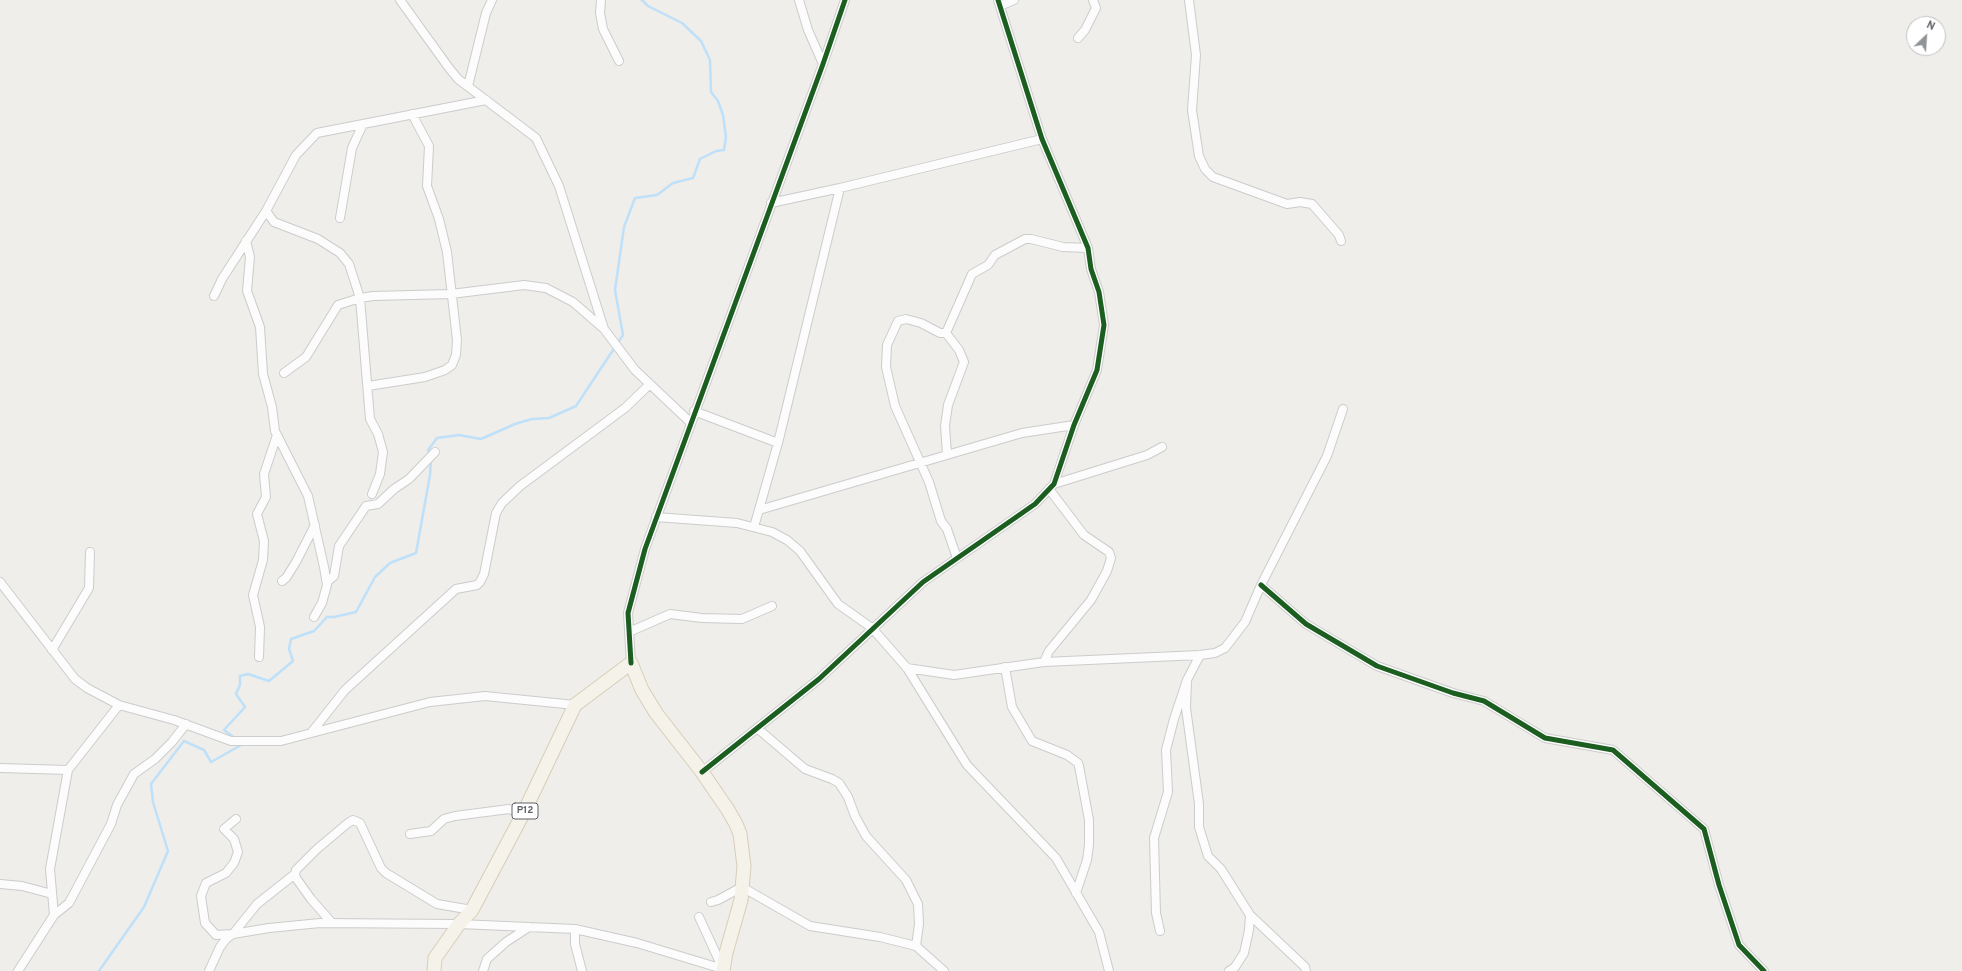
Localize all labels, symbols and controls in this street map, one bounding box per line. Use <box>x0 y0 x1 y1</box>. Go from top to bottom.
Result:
north arrow <box>1906 16 1946 56</box>
text: N <box>1924 18 1937 34</box>
road number: P12 <box>512 803 538 819</box>

